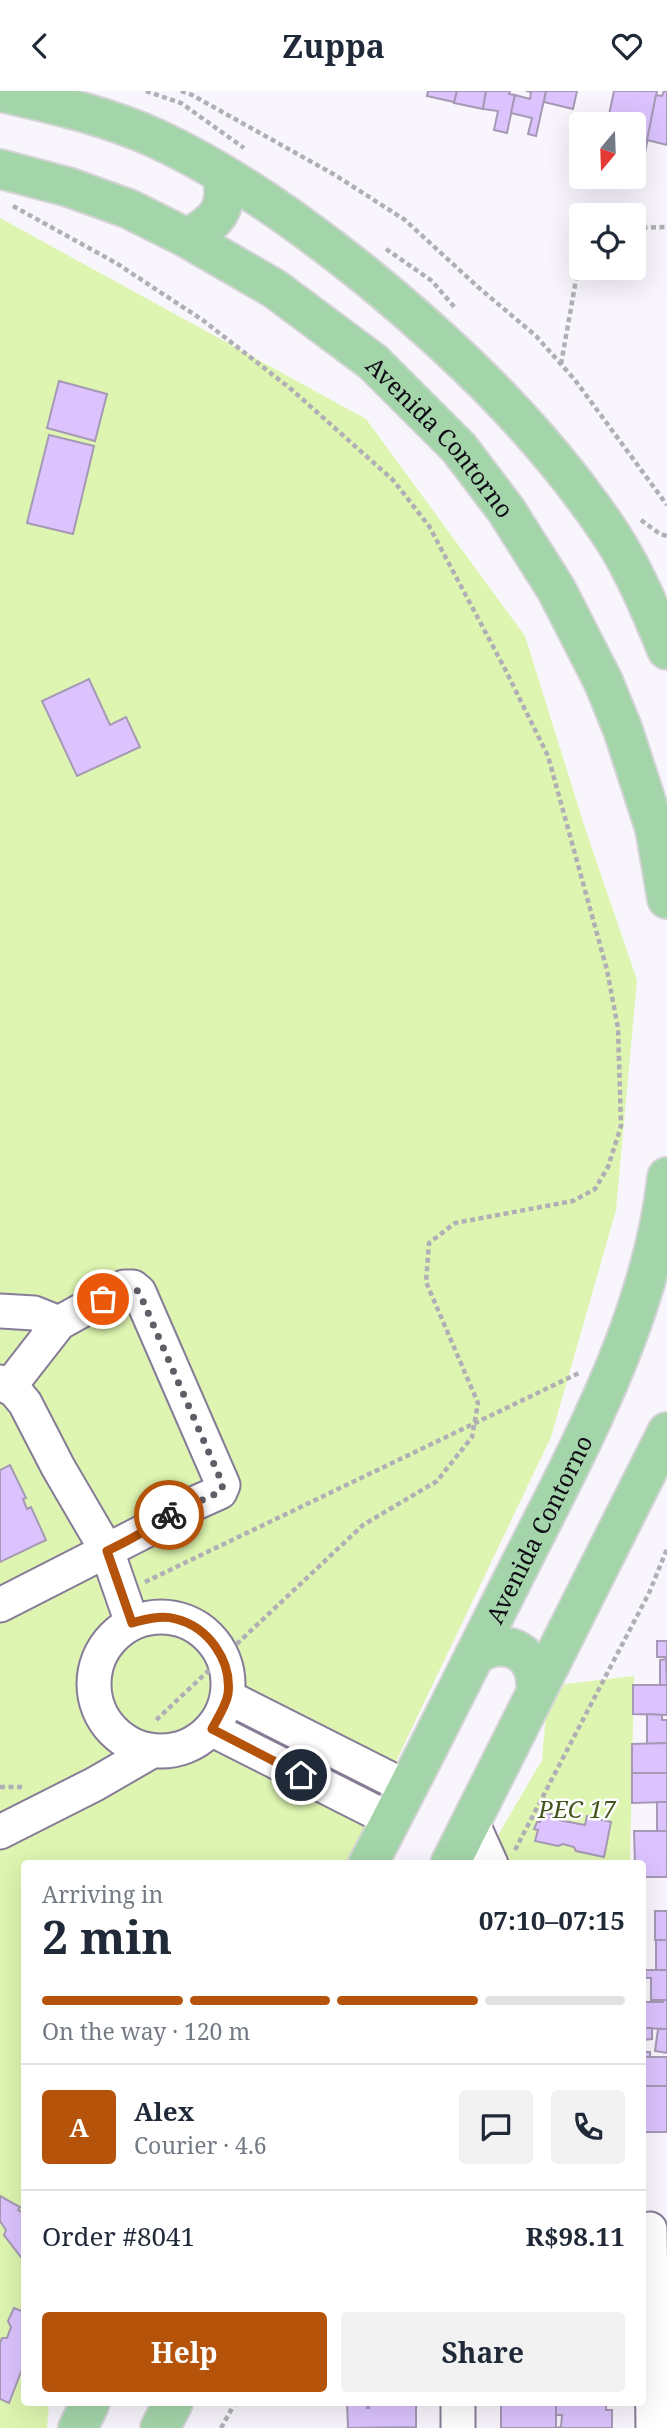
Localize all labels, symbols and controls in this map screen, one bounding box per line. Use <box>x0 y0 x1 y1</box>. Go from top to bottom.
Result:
text: Zuppa <box>282 24 385 67</box>
icon: back <box>21 27 59 65</box>
icon: heart <box>608 27 646 65</box>
north arrow <box>569 112 646 189</box>
map controls <box>569 112 646 280</box>
button: locate <box>569 203 646 280</box>
street label: Avenida Contorno <box>360 349 522 524</box>
pin <box>73 1269 133 1329</box>
icon: bag <box>84 1280 122 1318</box>
street label: Avenida Contorno <box>477 1429 599 1629</box>
courier <box>134 1480 204 1550</box>
icon: bike <box>150 1496 188 1534</box>
pin <box>271 1745 331 1805</box>
icon: home <box>282 1756 320 1794</box>
park label: PEC 17 <box>537 1792 617 1825</box>
text: Arriving in <box>42 1878 163 1910</box>
text: 07:10–07:15 <box>479 1902 625 1938</box>
text: 2 min <box>42 1905 172 1967</box>
text: On the way · 120 m <box>42 2015 250 2047</box>
button: chat <box>459 2090 533 2164</box>
button: phone <box>551 2090 625 2164</box>
text: Alex <box>134 2093 194 2129</box>
text: A <box>69 2109 89 2145</box>
text: Courier · 4.6 <box>134 2129 267 2161</box>
text: Order #8041 <box>42 2218 195 2254</box>
text: R$98.11 <box>525 2218 625 2254</box>
button: Help <box>42 2312 327 2392</box>
button: Share <box>341 2312 625 2392</box>

